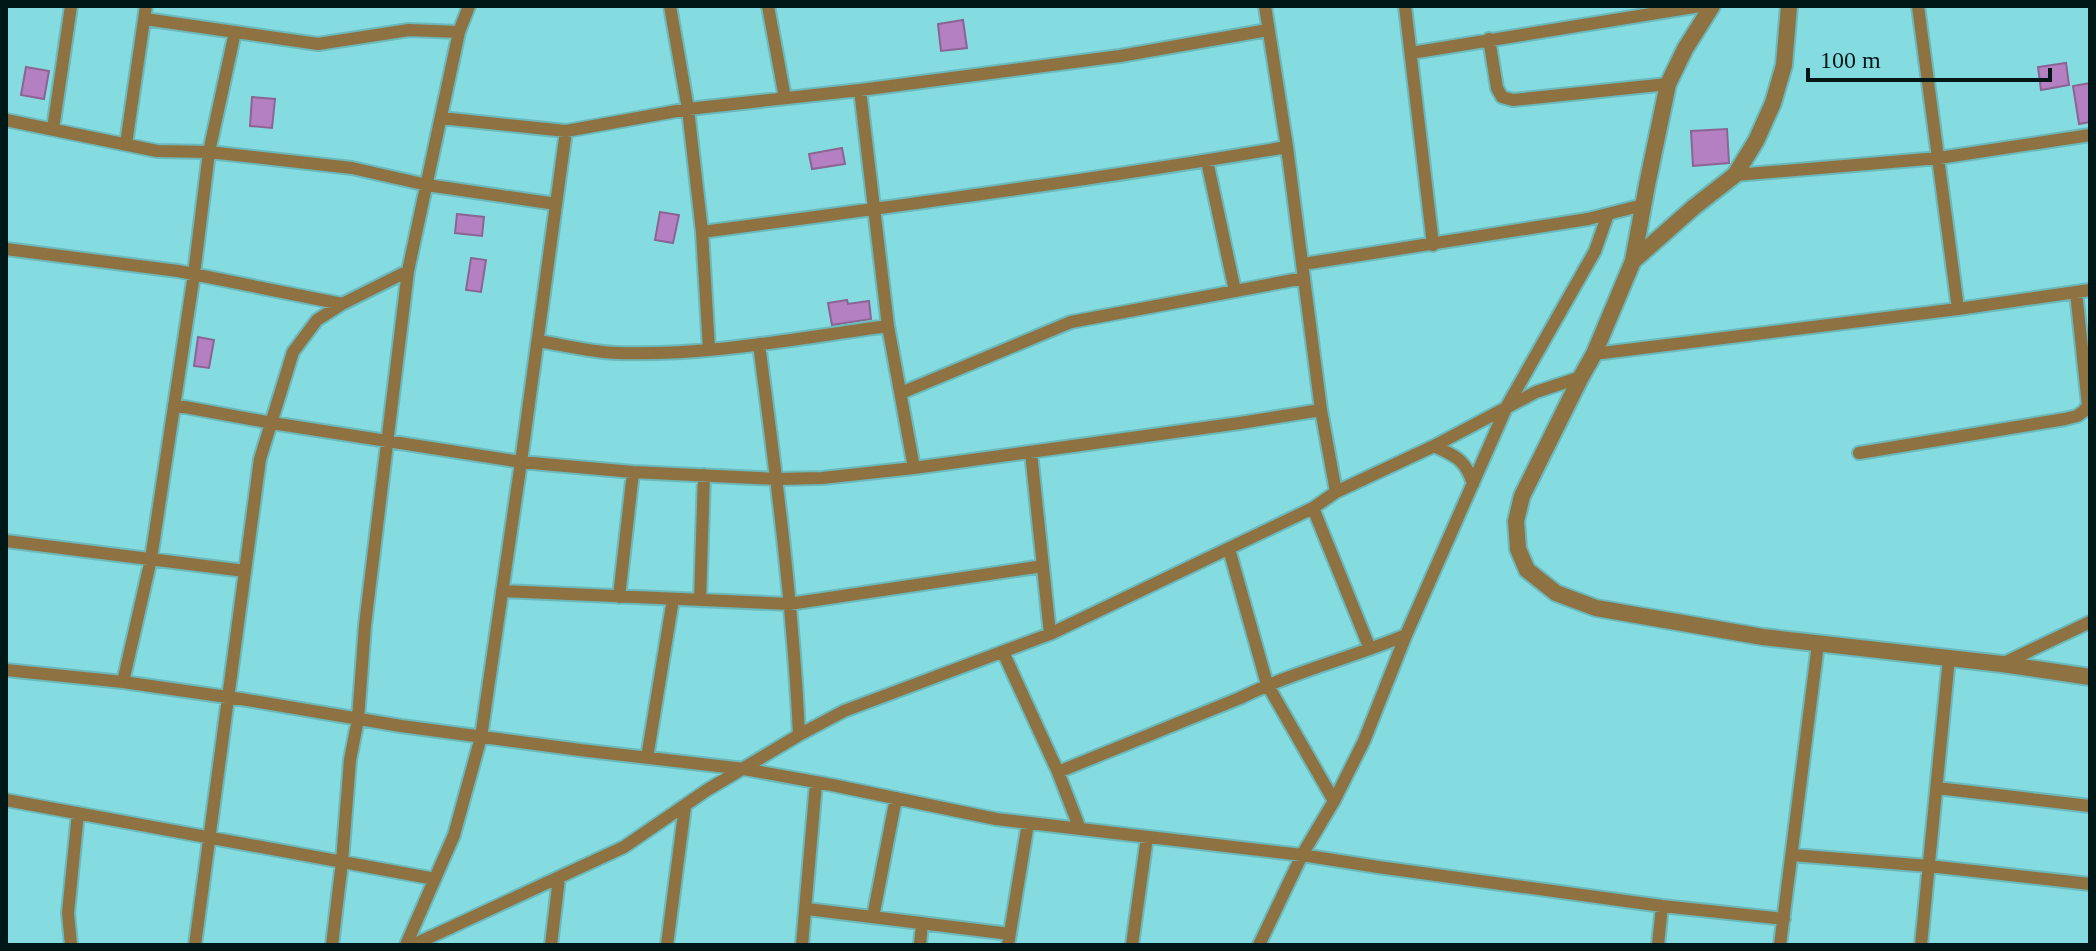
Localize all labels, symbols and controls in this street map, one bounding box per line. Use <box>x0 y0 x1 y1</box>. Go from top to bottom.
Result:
scale bar <box>1808 32 2050 82</box>
text: 100 m <box>1820 47 1881 73</box>

